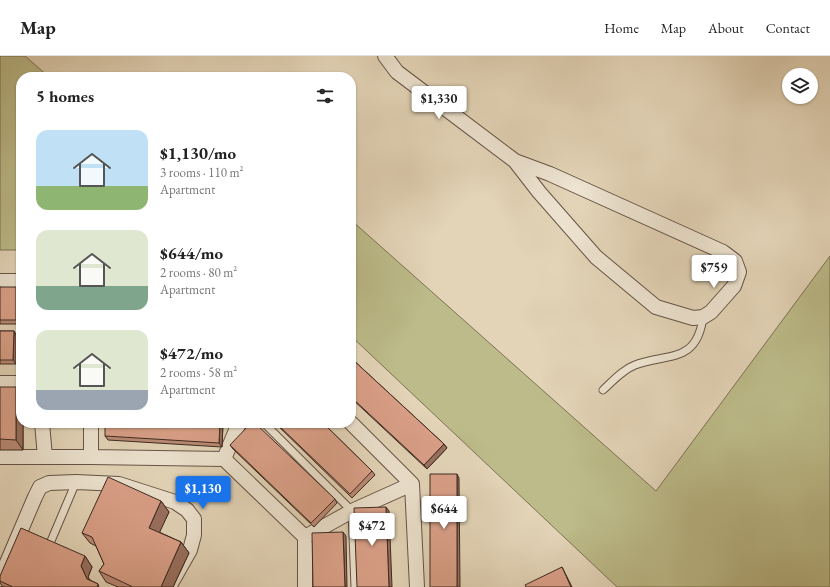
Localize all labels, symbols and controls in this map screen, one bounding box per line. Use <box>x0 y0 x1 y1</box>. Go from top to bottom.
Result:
text: Map <box>20 15 56 40</box>
text: Home <box>604 19 639 37</box>
text: Map <box>661 19 686 37</box>
text: About <box>708 19 744 37</box>
text: Contact <box>766 19 810 37</box>
map controls <box>782 68 818 104</box>
button: layers <box>782 68 818 104</box>
text: 5 homes <box>36 85 94 107</box>
icon: filters <box>314 85 336 107</box>
pin: $1,330 <box>406 86 472 120</box>
text: $1,330 <box>421 90 457 107</box>
text: $1,130/mo <box>160 142 236 164</box>
icon: home <box>68 146 116 194</box>
text: 3 rooms · 110 m² <box>160 164 244 181</box>
text: Apartment <box>160 181 215 198</box>
text: $644/mo <box>160 242 223 264</box>
icon: home <box>68 246 116 294</box>
pin: $759 <box>690 255 738 289</box>
text: $759 <box>701 259 727 276</box>
text: 2 rooms · 80 m² <box>160 264 237 281</box>
text: Apartment <box>160 281 215 298</box>
text: $472/mo <box>160 342 223 364</box>
icon: home <box>68 346 116 394</box>
text: 2 rooms · 58 m² <box>160 364 237 381</box>
text: Apartment <box>160 381 215 398</box>
pin: $1,130 <box>170 476 236 510</box>
text: $1,130 <box>185 480 221 497</box>
pin: $644 <box>420 496 468 530</box>
text: $644 <box>431 500 457 517</box>
pin: $472 <box>348 513 396 547</box>
text: $472 <box>359 517 385 534</box>

